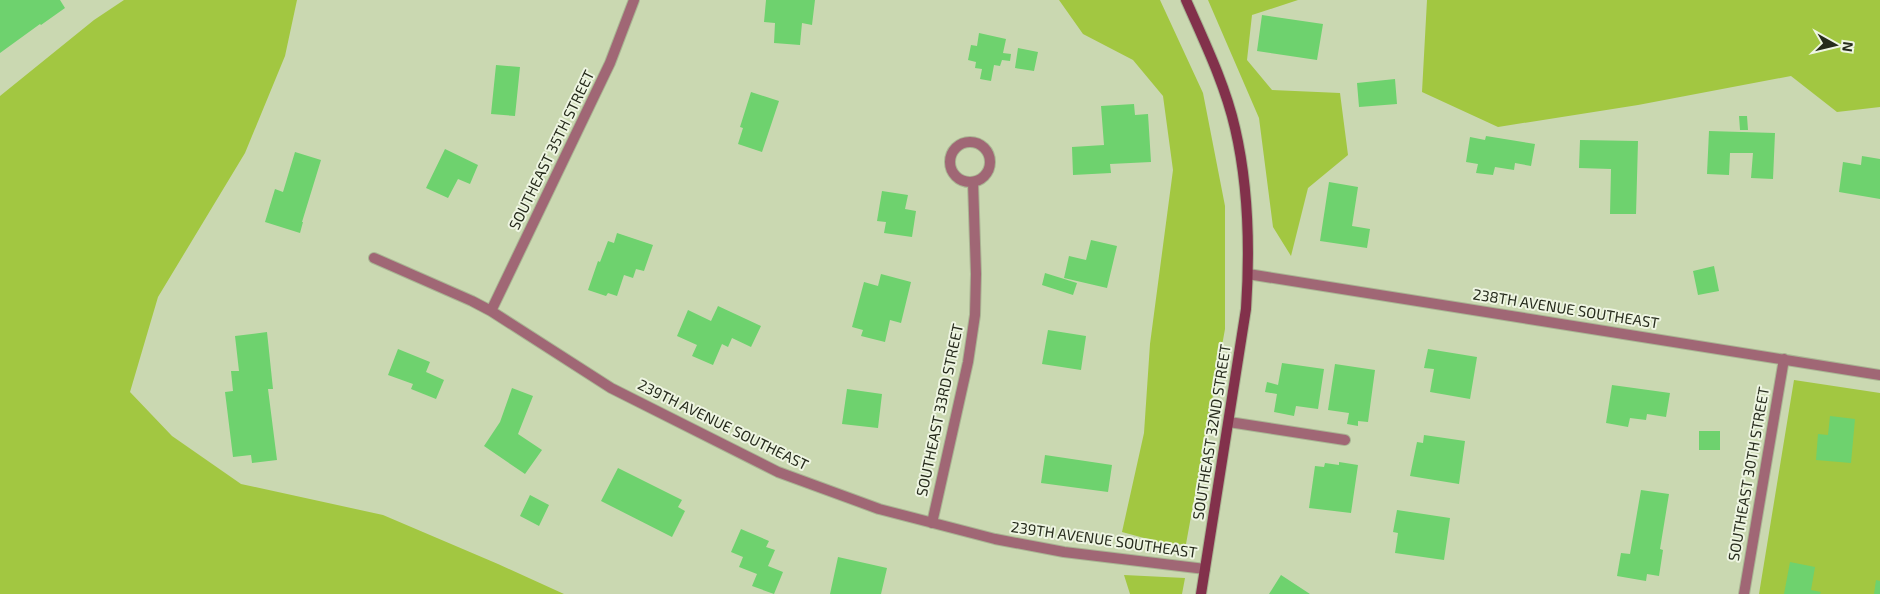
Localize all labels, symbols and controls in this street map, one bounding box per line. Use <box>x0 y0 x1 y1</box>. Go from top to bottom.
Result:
north arrow <box>1810 20 1860 70</box>
text: N <box>1839 41 1857 53</box>
street label: SOUTHEAST 35TH STREET <box>505 67 598 232</box>
street label: 238TH AVENUE SOUTHEAST <box>1472 284 1661 332</box>
street label: SOUTHEAST 33RD STREET <box>912 321 966 498</box>
street label: SOUTHEAST 32ND STREET <box>1188 342 1234 521</box>
street label: 239TH AVENUE SOUTHEAST <box>635 375 812 473</box>
street label: SOUTHEAST 30TH STREET <box>1724 385 1772 562</box>
street label: 239TH AVENUE SOUTHEAST <box>1010 517 1199 561</box>

